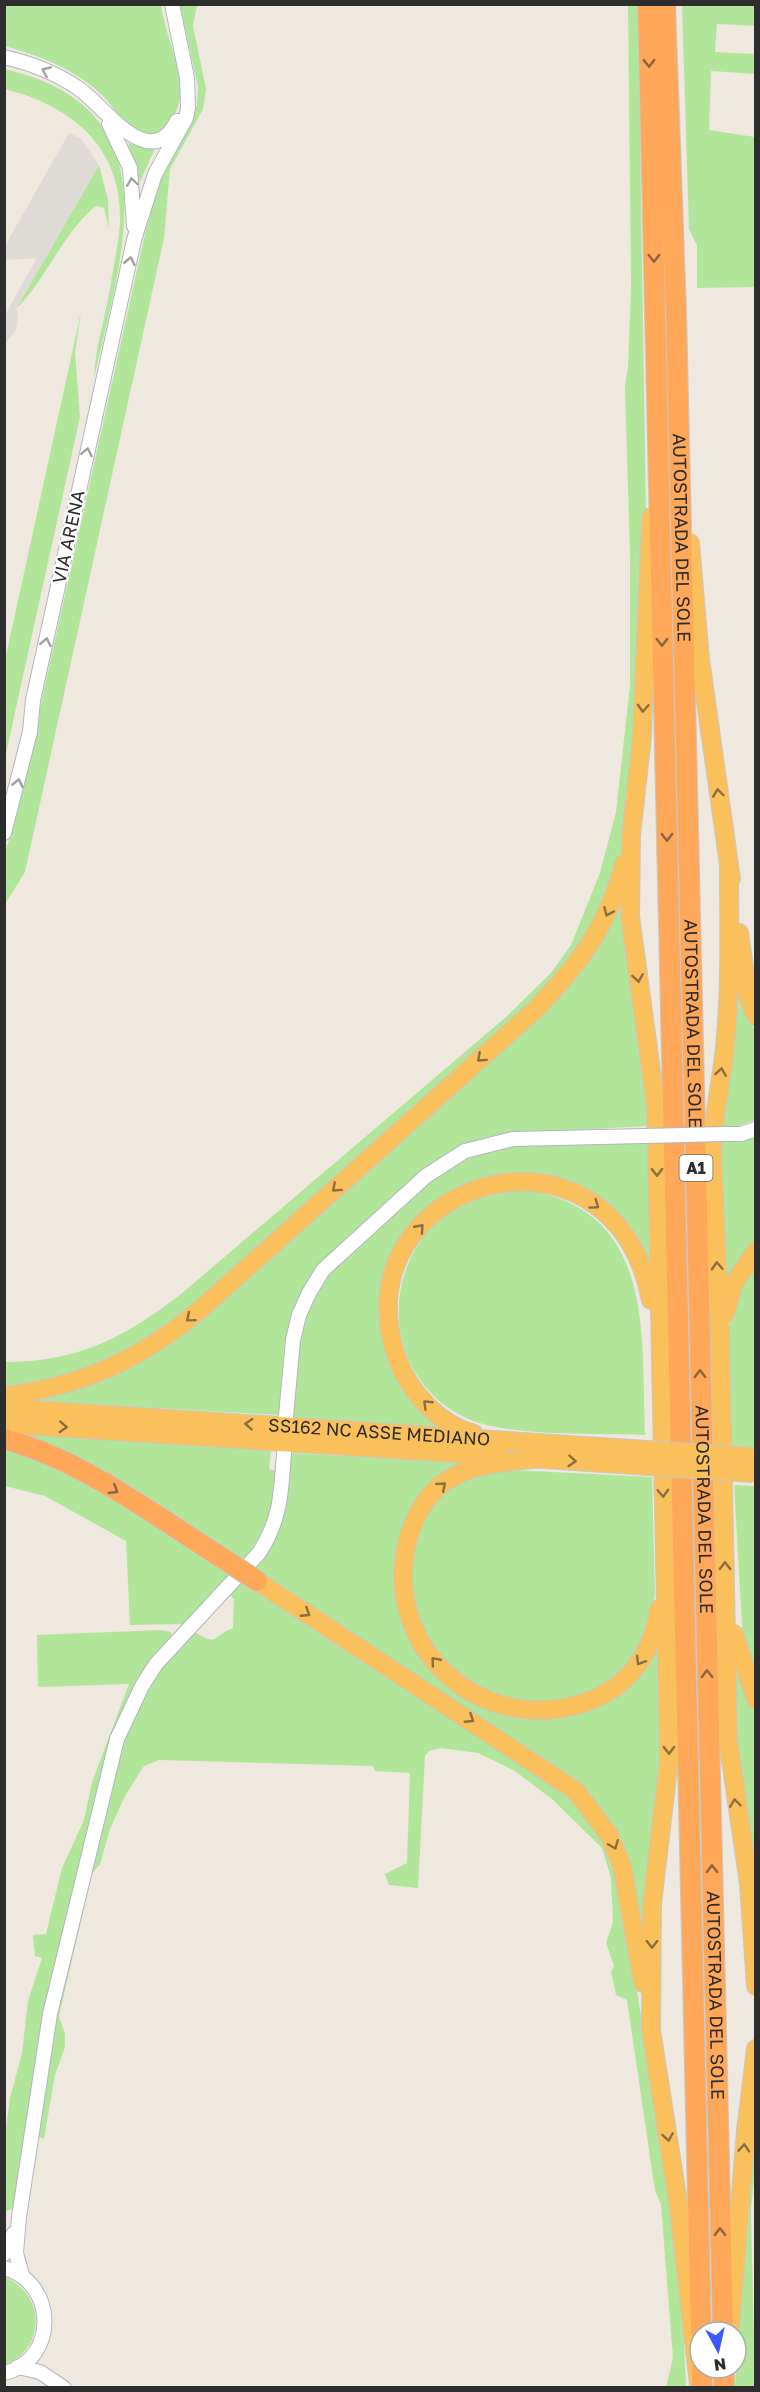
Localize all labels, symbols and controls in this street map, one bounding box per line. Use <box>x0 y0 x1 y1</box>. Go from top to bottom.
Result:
one-way arrow <box>643 58 655 67</box>
one-way arrow <box>41 66 52 78</box>
one-way arrow <box>127 177 139 186</box>
one-way arrow <box>647 253 660 262</box>
one-way arrow <box>122 257 135 267</box>
street label: AUTOSTRADA DEL SOLE <box>669 433 696 642</box>
one-way arrow <box>80 447 93 457</box>
street label: VIA ARENA <box>47 488 89 586</box>
one-way arrow <box>656 637 669 646</box>
one-way arrow <box>39 638 52 648</box>
one-way arrow <box>637 704 650 713</box>
one-way arrow <box>11 778 24 788</box>
one-way arrow <box>713 789 725 798</box>
one-way arrow <box>661 832 673 841</box>
one-way arrow <box>603 906 615 917</box>
street label: AUTOSTRADA DEL SOLE <box>680 919 707 1128</box>
one-way arrow <box>631 974 643 983</box>
one-way arrow <box>477 1051 488 1062</box>
one-way arrow <box>714 1067 727 1077</box>
road number: A1 <box>680 1155 712 1181</box>
one-way arrow <box>651 1168 663 1177</box>
one-way arrow <box>332 1181 343 1192</box>
one-way arrow <box>589 1198 600 1209</box>
one-way arrow <box>412 1224 423 1235</box>
one-way arrow <box>711 1262 724 1271</box>
one-way arrow <box>186 1311 197 1322</box>
one-way arrow <box>694 1369 707 1378</box>
one-way arrow <box>423 1400 434 1411</box>
street label: AUTOSTRADA DEL SOLE <box>691 1405 718 1614</box>
street label: SS162 NC ASSE MEDIANO <box>268 1413 491 1450</box>
one-way arrow <box>244 1418 253 1431</box>
one-way arrow <box>58 1421 67 1434</box>
one-way arrow <box>567 1454 576 1467</box>
one-way arrow <box>435 1482 446 1493</box>
one-way arrow <box>108 1483 118 1495</box>
one-way arrow <box>657 1489 670 1498</box>
one-way arrow <box>719 1562 732 1571</box>
one-way arrow <box>299 1606 310 1617</box>
one-way arrow <box>635 1655 647 1665</box>
one-way arrow <box>431 1657 442 1668</box>
one-way arrow <box>701 1669 714 1678</box>
one-way arrow <box>464 1712 474 1724</box>
one-way arrow <box>663 1745 675 1754</box>
one-way arrow <box>730 1798 742 1807</box>
one-way arrow <box>607 1839 619 1850</box>
one-way arrow <box>706 1864 718 1873</box>
street label: AUTOSTRADA DEL SOLE <box>703 1891 730 2100</box>
one-way arrow <box>646 1939 658 1948</box>
one-way arrow <box>661 2132 674 2142</box>
one-way arrow <box>737 2144 750 2153</box>
one-way arrow <box>714 2227 727 2236</box>
north arrow <box>688 2320 748 2380</box>
text: N <box>713 2354 728 2376</box>

